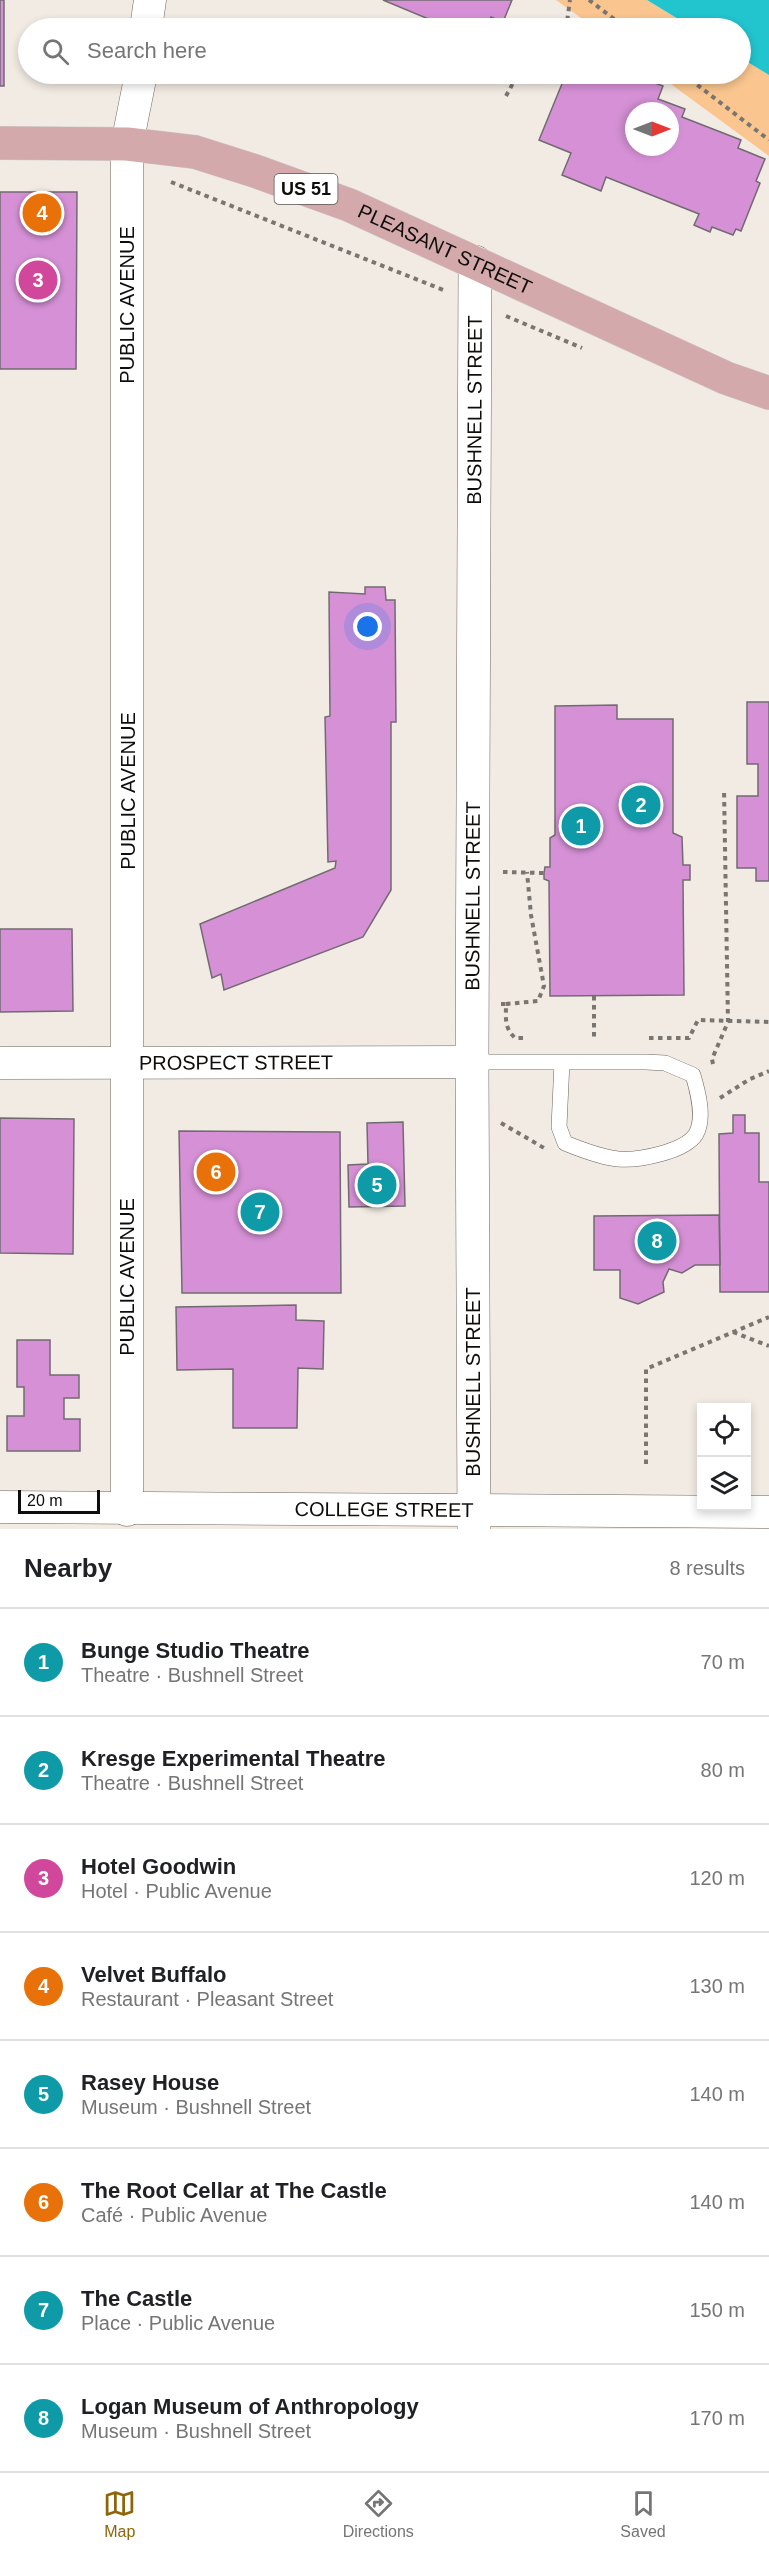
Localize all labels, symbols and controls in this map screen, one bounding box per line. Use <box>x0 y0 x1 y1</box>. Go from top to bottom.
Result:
search box <box>18 18 751 84</box>
icon: search <box>39 35 72 68</box>
text: Search here <box>87 38 207 63</box>
north arrow <box>625 102 679 156</box>
road number: US 51 <box>274 174 338 204</box>
pin: 4 <box>22 190 62 236</box>
street label: PLEASANT STREET <box>355 200 535 298</box>
street label: PUBLIC AVENUE <box>116 226 138 384</box>
pin: 3 <box>18 258 57 302</box>
street label: BUSHNELL STREET <box>463 315 486 505</box>
your location <box>353 612 382 641</box>
street label: PUBLIC AVENUE <box>117 712 139 870</box>
pin: 2 <box>622 782 660 828</box>
street label: BUSHNELL STREET <box>461 801 484 991</box>
pin: 1 <box>562 804 600 848</box>
street label: PROSPECT STREET <box>139 1051 333 1074</box>
pin: 6 <box>196 1150 236 1194</box>
pin: 5 <box>358 1162 397 1208</box>
pin: 7 <box>240 1190 280 1234</box>
street label: PUBLIC AVENUE <box>116 1198 138 1356</box>
pin: 8 <box>638 1218 676 1264</box>
street label: BUSHNELL STREET <box>462 1287 484 1477</box>
map controls <box>697 1403 751 1511</box>
button: locate <box>697 1403 751 1457</box>
button: layers <box>697 1457 751 1511</box>
scale bar <box>18 1487 100 1514</box>
text: 20 m <box>27 1492 63 1509</box>
street label: COLLEGE STREET <box>294 1498 474 1521</box>
text: Nearby <box>24 1553 112 1583</box>
text: 8 results <box>669 1557 745 1579</box>
text: Bunge Studio Theatre <box>81 1638 310 1663</box>
text: 1 <box>38 1651 49 1673</box>
text: 70 m <box>701 1651 745 1673</box>
text: Theatre · Bushnell Street <box>81 1664 303 1686</box>
text: Kresge Experimental Theatre <box>81 1746 385 1771</box>
text: 2 <box>38 1759 49 1781</box>
text: 80 m <box>701 1759 745 1781</box>
text: Theatre · Bushnell Street <box>81 1772 303 1794</box>
text: Hotel Goodwin <box>81 1854 236 1879</box>
text: 3 <box>38 1867 49 1889</box>
text: 120 m <box>689 1867 745 1889</box>
text: Hotel · Public Avenue <box>81 1880 272 1902</box>
text: Velvet Buffalo <box>81 1962 226 1987</box>
text: 4 <box>38 1975 49 1997</box>
text: 130 m <box>689 1975 745 1997</box>
text: Restaurant · Pleasant Street <box>81 1988 333 2010</box>
text: Rasey House <box>81 2070 219 2095</box>
text: 5 <box>38 2083 49 2105</box>
text: 140 m <box>689 2083 745 2105</box>
text: Museum · Bushnell Street <box>81 2096 311 2118</box>
text: The Root Cellar at The Castle <box>81 2178 387 2203</box>
text: 6 <box>38 2191 49 2213</box>
text: 140 m <box>689 2191 745 2213</box>
text: Café · Public Avenue <box>81 2204 267 2226</box>
text: The Castle <box>81 2286 192 2311</box>
text: 7 <box>38 2299 49 2321</box>
text: 150 m <box>689 2299 745 2321</box>
text: Place · Public Avenue <box>81 2312 275 2334</box>
text: Logan Museum of Anthropology <box>81 2394 419 2419</box>
text: 8 <box>38 2407 49 2429</box>
text: 170 m <box>689 2407 745 2429</box>
text: Museum · Bushnell Street <box>81 2420 311 2442</box>
tab: Map <box>103 2487 136 2541</box>
tab: Directions <box>343 2487 414 2541</box>
tab: Saved <box>620 2487 666 2541</box>

